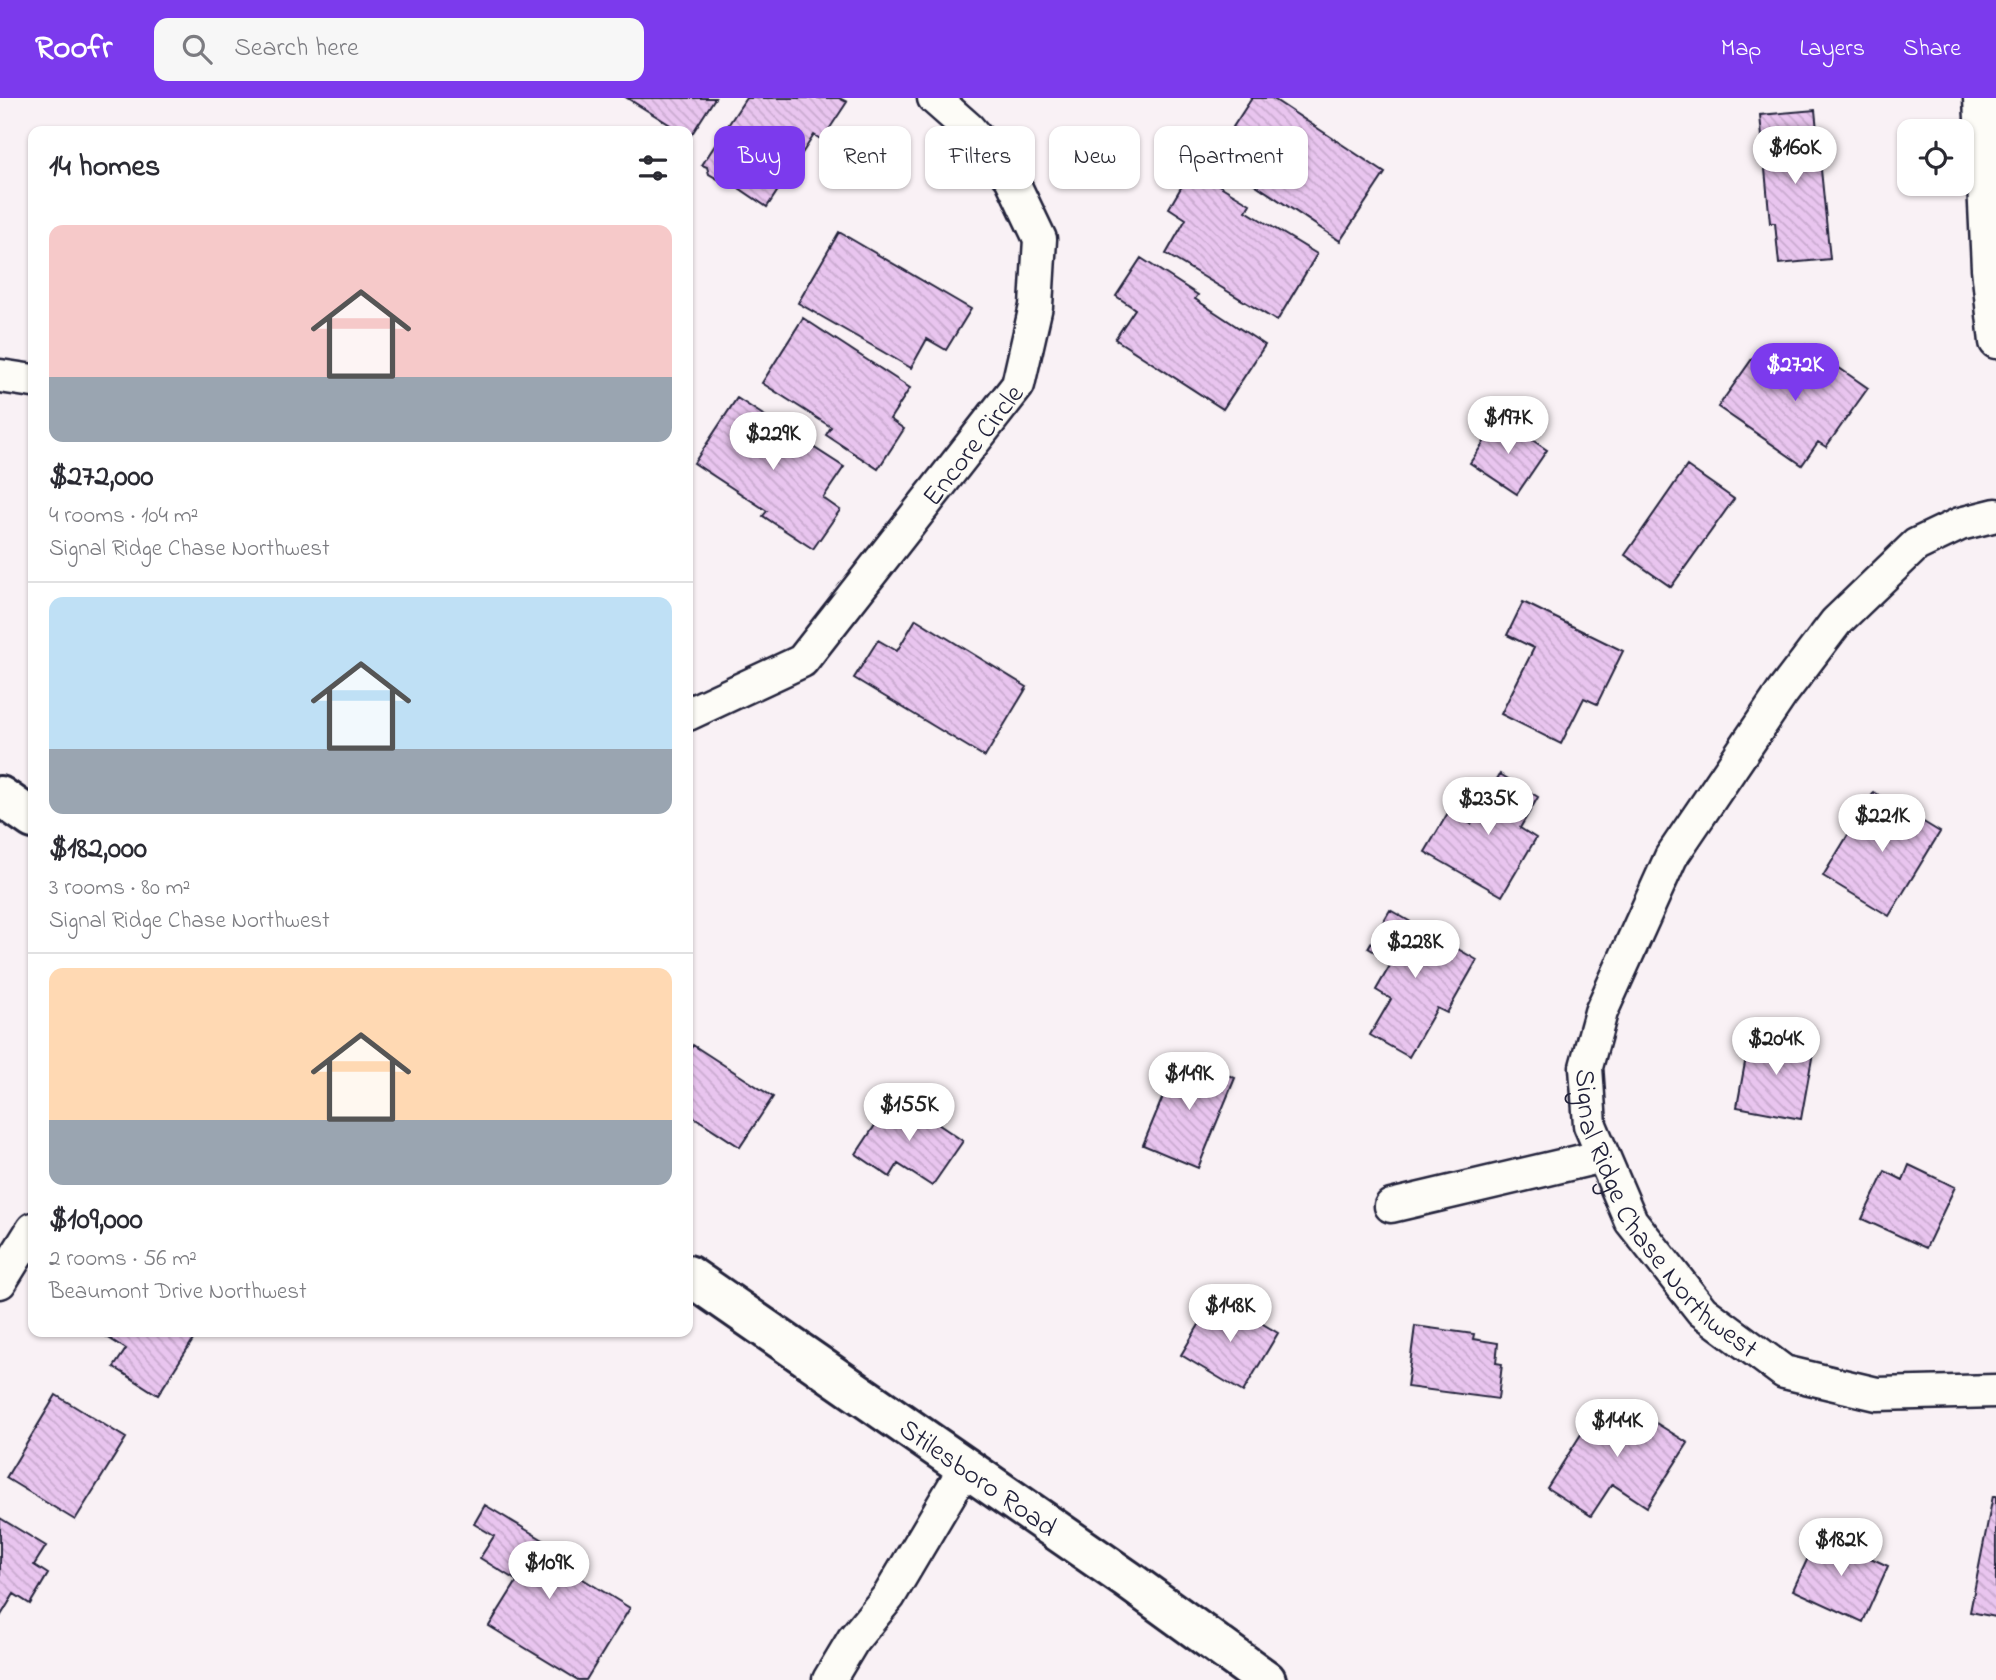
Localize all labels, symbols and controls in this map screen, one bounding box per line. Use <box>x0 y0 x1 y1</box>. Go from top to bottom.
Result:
search box <box>154 18 644 81</box>
text: Roofr <box>35 25 112 73</box>
icon: search <box>178 30 216 68</box>
text: Search here <box>234 30 359 68</box>
text: Map <box>1721 32 1761 67</box>
text: Layers <box>1799 32 1865 67</box>
text: Share <box>1903 32 1961 67</box>
map controls <box>1897 119 1974 196</box>
button: locate <box>1897 119 1974 196</box>
chip: Buy <box>714 126 805 189</box>
chip: Rent <box>819 126 911 189</box>
chip: Filters <box>925 126 1035 189</box>
chip: New <box>1049 126 1140 189</box>
chip: Apartment <box>1154 126 1308 189</box>
pin: $160K <box>1746 126 1844 186</box>
text: $160K <box>1769 132 1821 165</box>
text: 14 homes <box>49 146 160 190</box>
icon: filters <box>634 149 672 187</box>
icon: home <box>298 271 424 397</box>
pin: $272K <box>1746 344 1844 403</box>
text: $272K <box>1766 349 1824 382</box>
street label: Encore Circle <box>914 376 1035 516</box>
pin: $197K <box>1459 396 1557 456</box>
text: $197K <box>1484 402 1532 435</box>
pin: $229K <box>724 412 822 472</box>
text: $229K <box>746 418 800 451</box>
text: $272,000 <box>49 456 153 500</box>
text: 4 rooms · 104 m² <box>49 500 198 533</box>
text: Signal Ridge Chase Northwest <box>49 533 330 566</box>
icon: home <box>298 643 424 769</box>
pin: $235K <box>1439 778 1537 837</box>
text: $235K <box>1458 783 1518 816</box>
pin: $221K <box>1833 794 1931 854</box>
text: $221K <box>1854 800 1910 833</box>
text: $182,000 <box>49 828 147 872</box>
text: 3 rooms · 80 m² <box>49 872 190 905</box>
text: Signal Ridge Chase Northwest <box>49 905 330 938</box>
pin: $228K <box>1366 920 1464 980</box>
text: $228K <box>1387 926 1443 959</box>
icon: home <box>298 1014 424 1140</box>
pin: $204K <box>1727 1018 1825 1077</box>
text: $204K <box>1748 1023 1804 1056</box>
pin: $149K <box>1140 1052 1238 1112</box>
text: $149K <box>1165 1058 1213 1091</box>
street label: Signal Ridge Chase Northwest <box>1562 1068 1766 1370</box>
pin: $155K <box>860 1084 958 1143</box>
text: $155K <box>880 1089 938 1122</box>
text: $109,000 <box>49 1199 143 1243</box>
text: 2 rooms · 56 m² <box>49 1243 197 1276</box>
text: Beaumont Drive Northwest <box>49 1276 307 1309</box>
pin: $148K <box>1181 1284 1279 1344</box>
text: $148K <box>1205 1290 1255 1323</box>
pin: $144K <box>1568 1400 1666 1459</box>
text: $144K <box>1591 1405 1643 1438</box>
street label: Stilesboro Road <box>889 1410 1065 1549</box>
pin: $182K <box>1792 1518 1890 1578</box>
text: $182K <box>1815 1524 1867 1557</box>
pin: $109K <box>500 1542 598 1601</box>
text: $109K <box>524 1547 574 1580</box>

